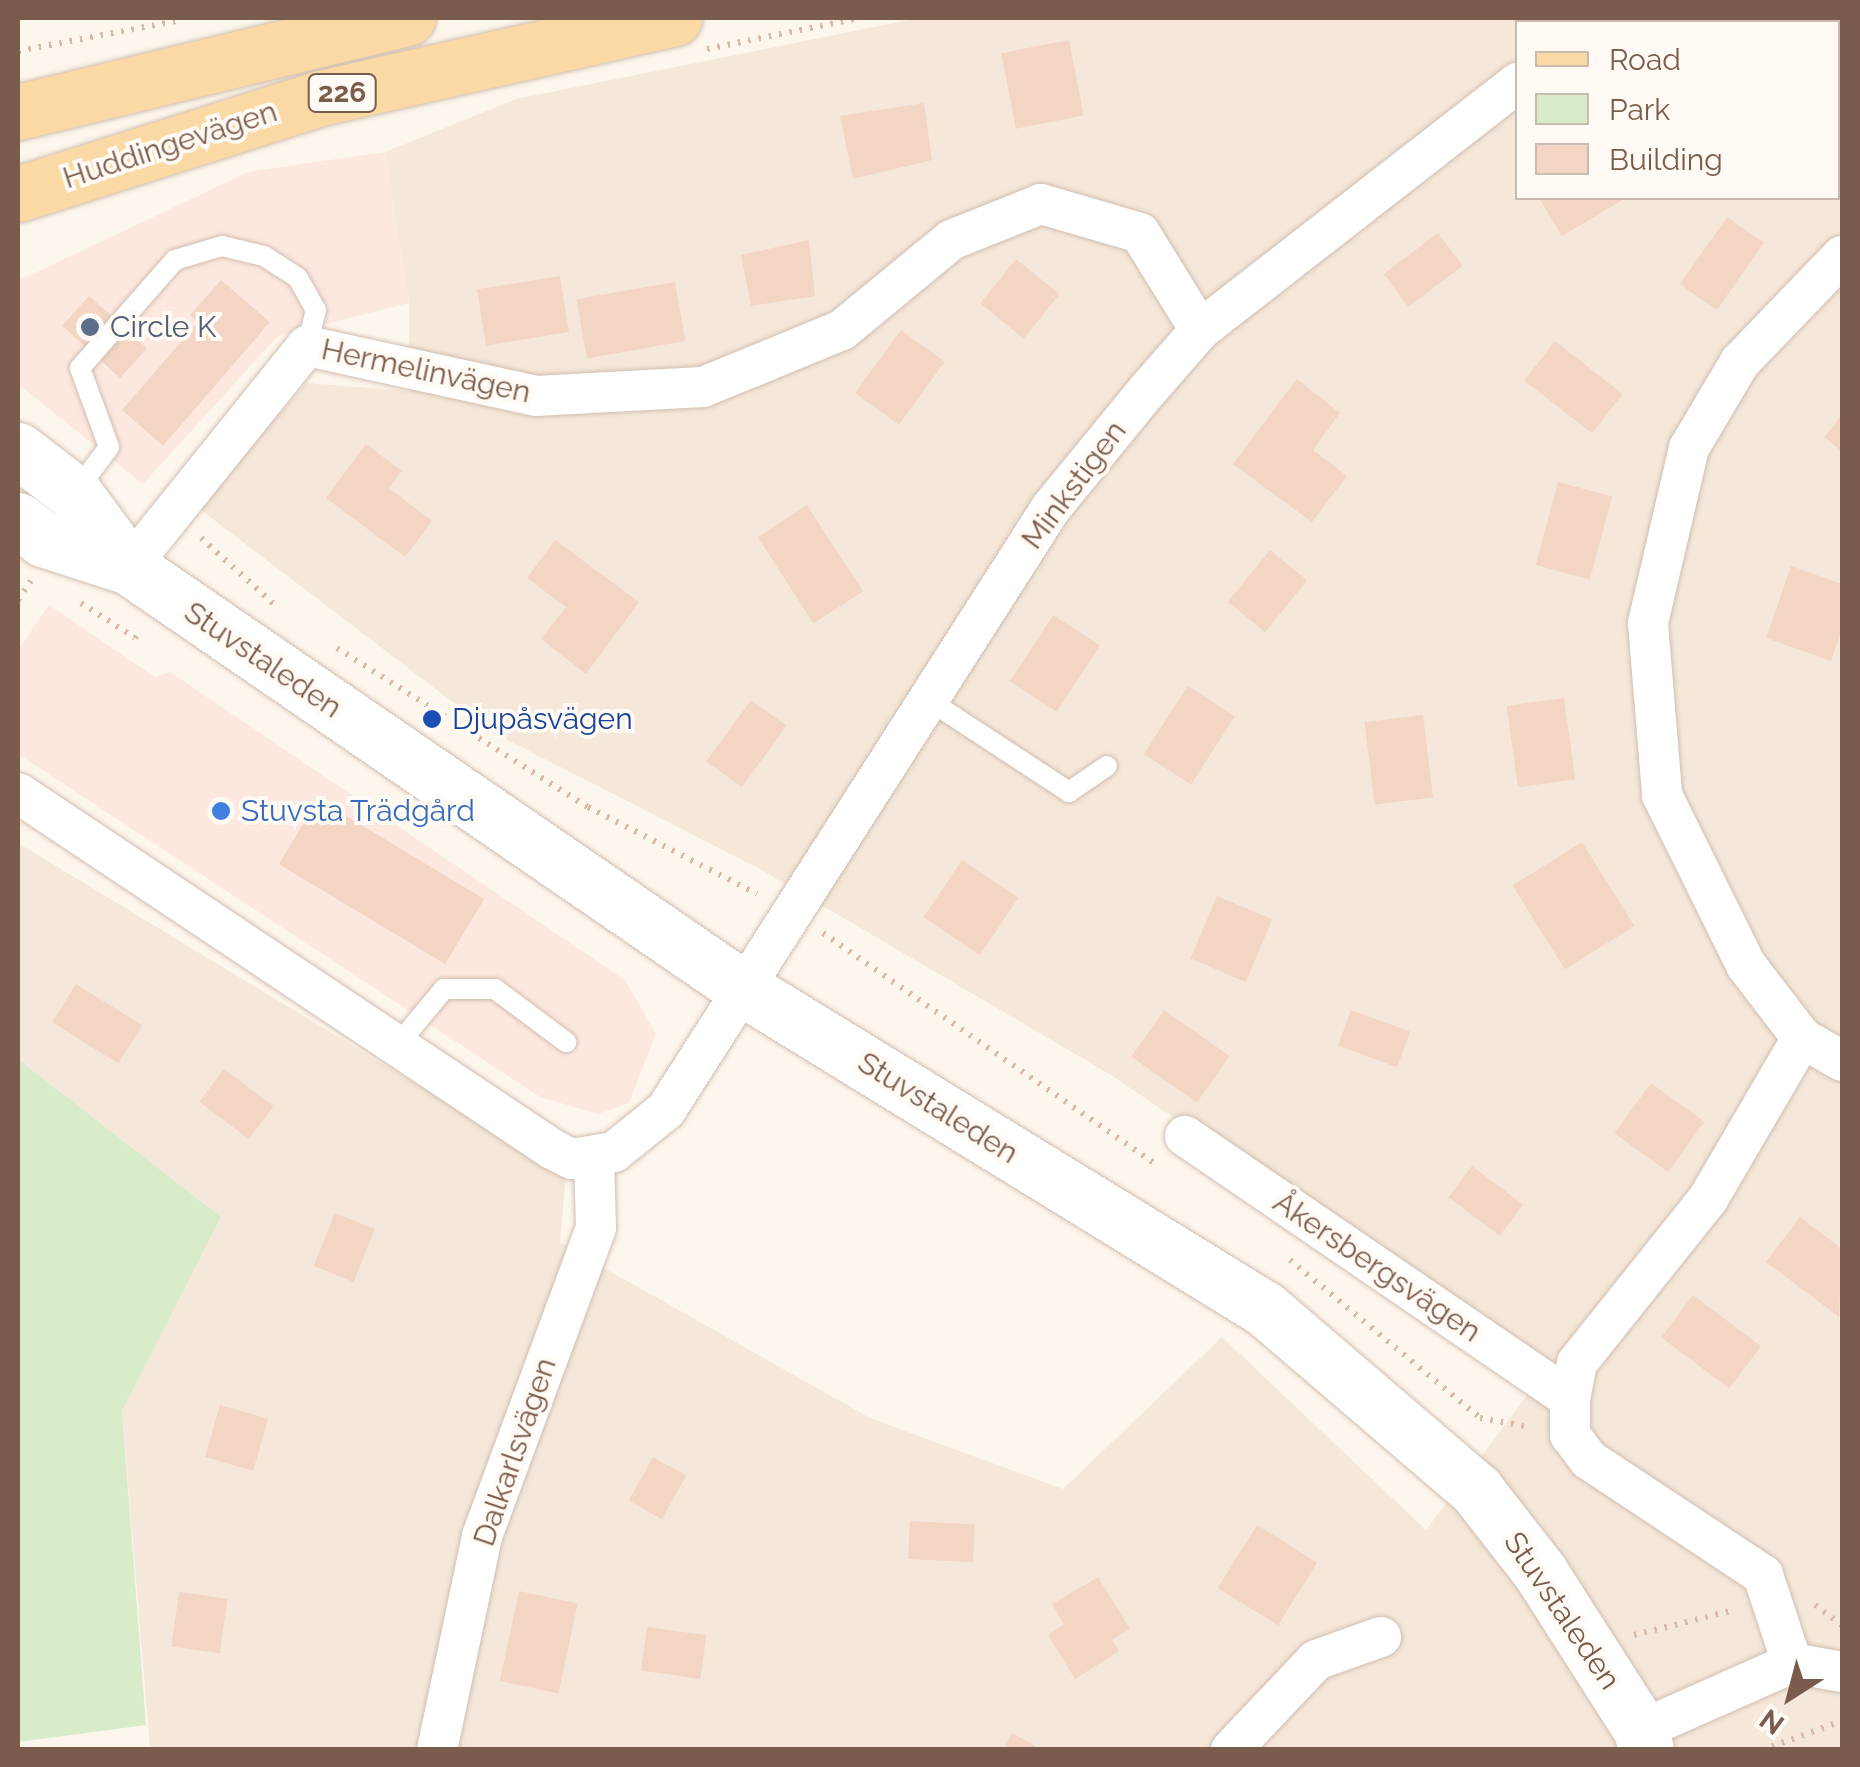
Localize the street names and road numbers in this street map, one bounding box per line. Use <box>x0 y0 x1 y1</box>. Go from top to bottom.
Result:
road number: 226 <box>307 70 377 116</box>
street label: Huddingevägen <box>59 93 281 197</box>
street label: Hermelinvägen <box>318 331 534 411</box>
street label: Minkstigen <box>1014 414 1134 556</box>
street label: Stuvstaleden <box>178 594 348 726</box>
street label: Stuvstaleden <box>851 1045 1025 1171</box>
street label: Åkersbergsvägen <box>1266 1184 1488 1350</box>
street label: Dalkarlsvägen <box>466 1353 564 1551</box>
street label: Stuvstaleden <box>1496 1526 1628 1696</box>

